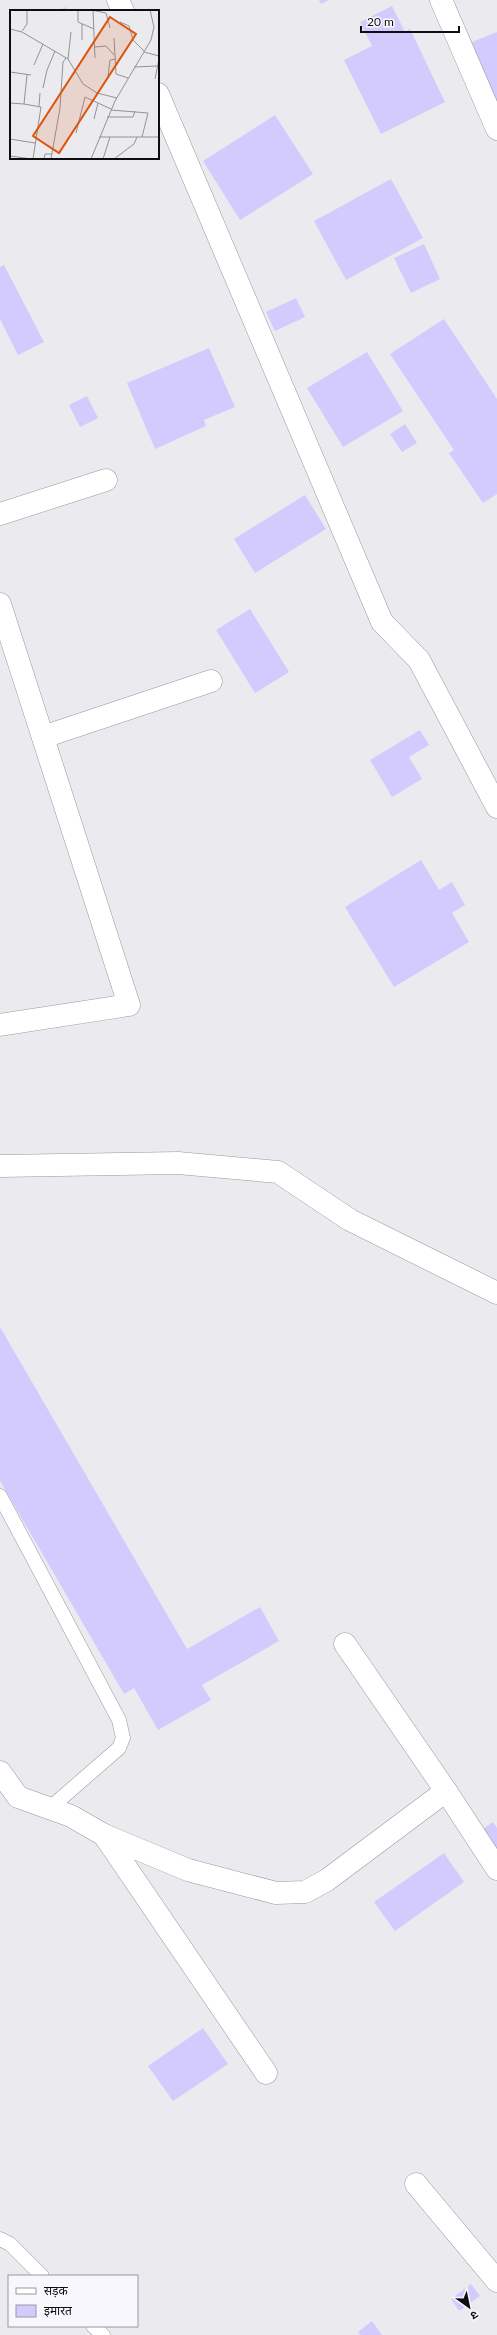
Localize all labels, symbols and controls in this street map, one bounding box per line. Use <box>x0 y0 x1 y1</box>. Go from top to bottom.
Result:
scale bar <box>361 8 459 34</box>
inset map <box>10 10 159 159</box>
text: 20 m <box>367 14 394 29</box>
legend <box>8 2275 138 2327</box>
text: सड़क <box>44 2283 69 2298</box>
north arrow <box>449 2287 489 2327</box>
text: इमारत <box>44 2303 73 2318</box>
text: उ <box>468 2309 481 2323</box>

